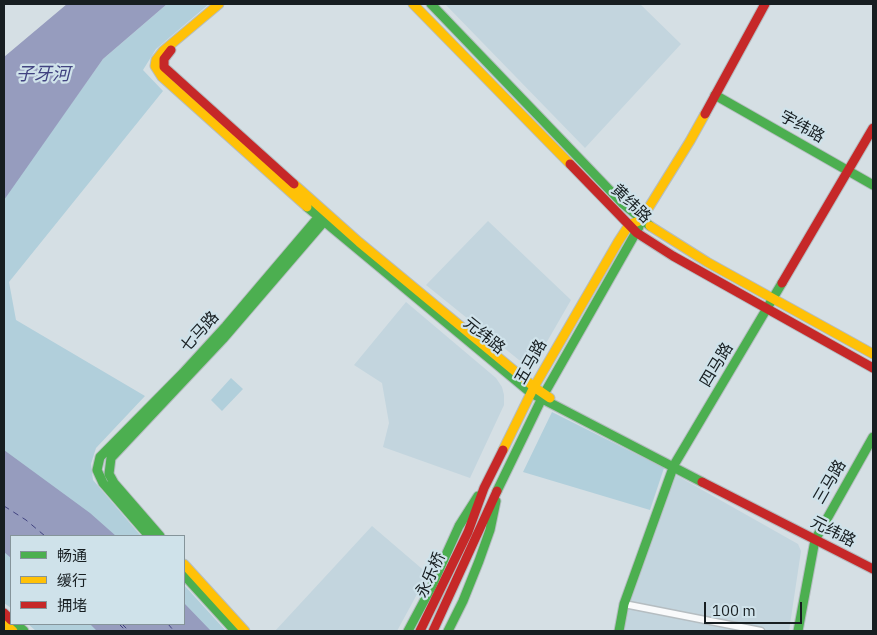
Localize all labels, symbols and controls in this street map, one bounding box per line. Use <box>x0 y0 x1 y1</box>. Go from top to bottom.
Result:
water label: 子牙河 <box>16 64 70 86</box>
street label: 宇纬路 <box>776 107 828 147</box>
street label: 黄纬路 <box>607 180 655 228</box>
street label: 七马路 <box>177 308 223 356</box>
street label: 元纬路 <box>459 313 509 359</box>
street label: 五马路 <box>511 336 551 388</box>
street label: 四马路 <box>696 339 738 391</box>
street label: 三马路 <box>810 456 850 508</box>
street label: 元纬路 <box>807 513 859 551</box>
legend <box>10 535 185 625</box>
text: 畅通 <box>57 546 87 565</box>
street label: 永乐桥 <box>412 549 450 601</box>
text: 缓行 <box>57 571 87 590</box>
scale bar <box>707 592 804 624</box>
text: 拥堵 <box>57 596 87 615</box>
text: 100 m <box>712 601 756 620</box>

